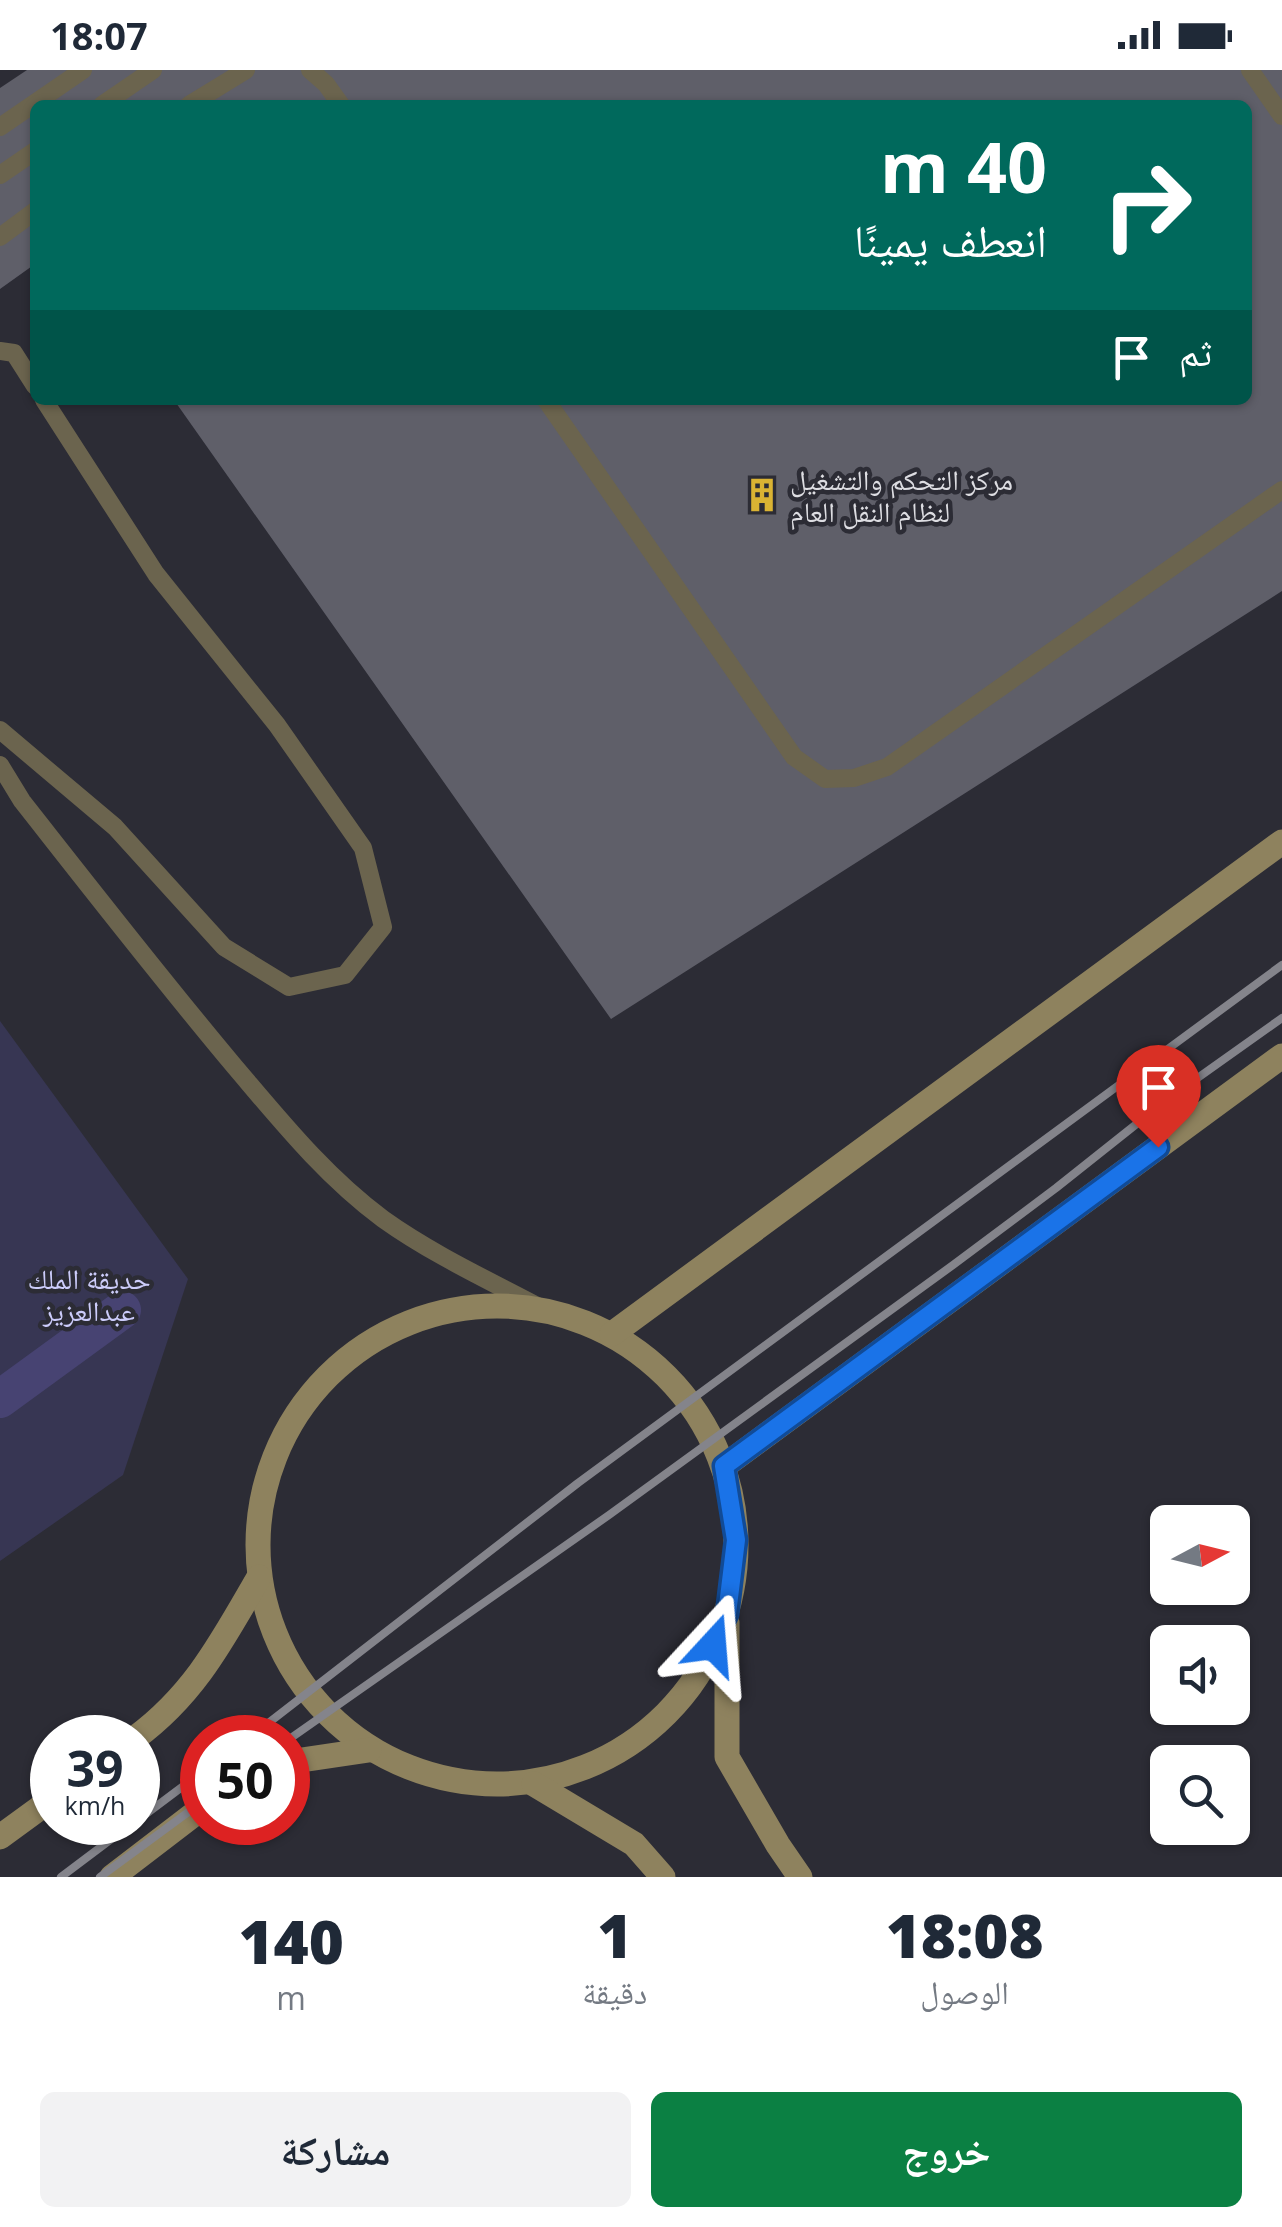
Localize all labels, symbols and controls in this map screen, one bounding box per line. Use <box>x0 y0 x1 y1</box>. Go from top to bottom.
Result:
text: 18:07 <box>50 9 148 61</box>
text: 40 m <box>880 118 1047 214</box>
icon: right <box>1082 140 1212 270</box>
text: انعطف يمينًا <box>854 209 1047 270</box>
text: ثم <box>1179 325 1212 377</box>
icon: arrive <box>1104 330 1159 385</box>
place label: مركز التحكم والتشغيل لنظام النقل العام <box>790 460 1013 531</box>
building icon: مركز التحكم والتشغيل لنظام النقل العام <box>743 476 781 514</box>
pin <box>1116 1045 1201 1148</box>
icon: arrive <box>1131 1060 1186 1115</box>
park label: حديقة الملك عبدالعزيز <box>27 1259 151 1329</box>
north arrow <box>1150 1505 1250 1605</box>
map controls <box>1150 1505 1250 1845</box>
position arrow <box>661 1593 765 1697</box>
button: sound <box>1150 1625 1250 1725</box>
speed limit sign: 50 <box>180 1715 310 1845</box>
text: 39 <box>66 1734 124 1802</box>
button: search <box>1150 1745 1250 1845</box>
text: km/h <box>65 1788 125 1822</box>
text: 1 <box>597 1894 632 1976</box>
text: 18:08 <box>886 1894 1044 1976</box>
text: 140 <box>238 1900 344 1982</box>
text: دقيقة <box>582 1970 647 2013</box>
text: الوصول <box>920 1970 1009 2013</box>
text: m <box>276 1976 306 2019</box>
button: مشاركة <box>40 2092 631 2207</box>
button: خروج <box>651 2092 1242 2207</box>

